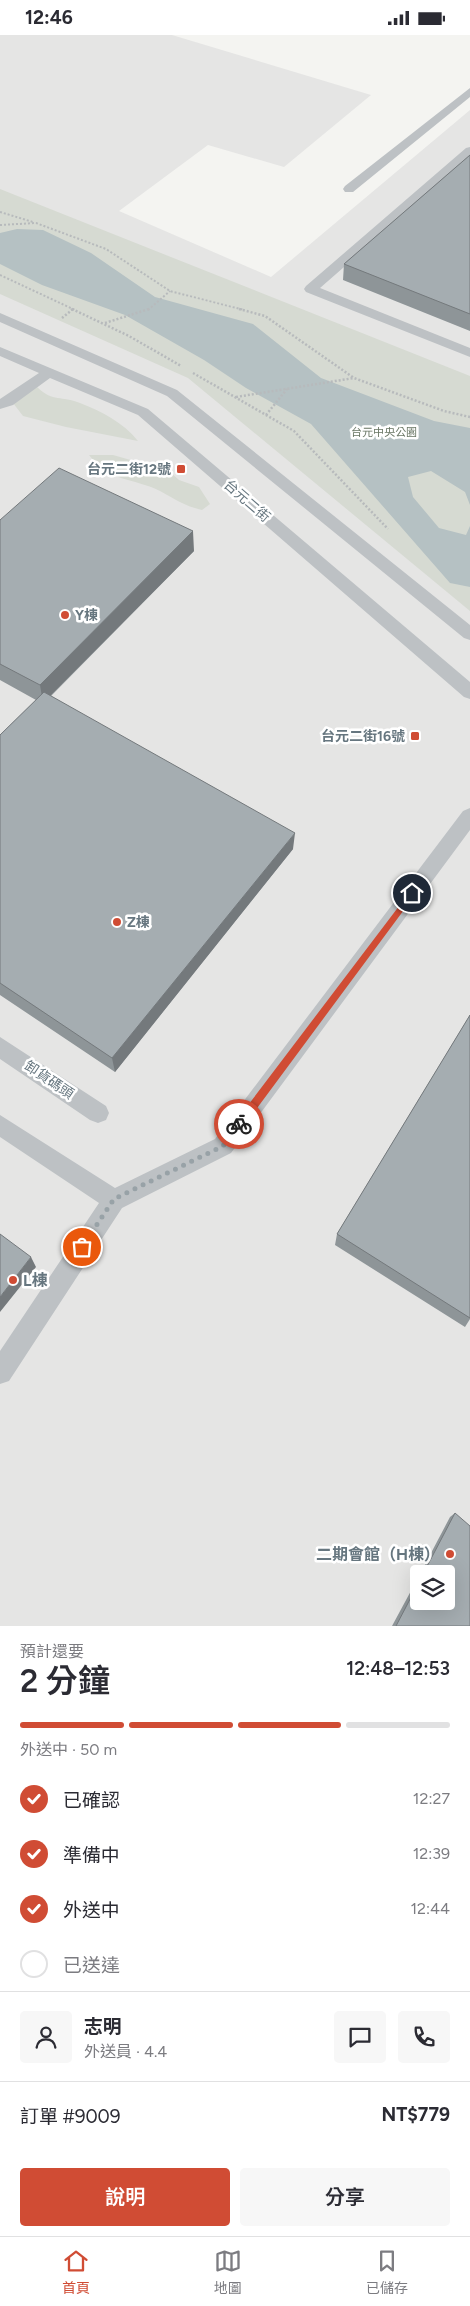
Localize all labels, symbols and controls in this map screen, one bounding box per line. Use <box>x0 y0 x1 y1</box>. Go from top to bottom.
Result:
text: 12:46 <box>25 6 73 29</box>
park label: 台元中央公園 <box>351 426 417 439</box>
place label: 台元二街12號 <box>87 461 171 478</box>
marker: 台元二街12號 <box>175 463 187 475</box>
street label: 台元二街 <box>220 476 274 526</box>
place label: Y棟 <box>75 607 98 624</box>
marker: Y棟 <box>59 609 71 621</box>
place label: 台元二街16號 <box>321 728 405 745</box>
marker: 台元二街16號 <box>409 730 421 742</box>
pin <box>391 872 433 914</box>
icon: home <box>398 879 426 907</box>
place label: Z棟 <box>127 914 150 931</box>
marker: Z棟 <box>111 916 123 928</box>
street label: 卸貨碼頭 <box>21 1057 77 1103</box>
courier <box>214 1099 264 1149</box>
icon: bike <box>225 1110 253 1138</box>
pin <box>61 1226 103 1268</box>
icon: bag <box>68 1233 96 1261</box>
place label: L棟 <box>23 1271 48 1290</box>
marker: L棟 <box>7 1274 19 1286</box>
place label: 二期會館（H棟） <box>316 1545 440 1564</box>
marker: 二期會館（H棟） <box>444 1548 456 1560</box>
map controls <box>410 1565 455 1610</box>
button: layers <box>410 1565 455 1610</box>
text: 預計還要 <box>20 1642 84 1661</box>
text: 12:48–12:53 <box>346 1657 450 1680</box>
text: 2 分鐘 <box>20 1662 110 1700</box>
text: 外送中 · 50 m <box>20 1740 117 1759</box>
icon: check <box>20 1785 48 1813</box>
text: 已確認 <box>63 1789 120 1812</box>
text: 12:27 <box>413 1789 450 1808</box>
icon: check <box>20 1840 48 1868</box>
text: 準備中 <box>63 1844 120 1867</box>
text: 12:39 <box>413 1844 450 1863</box>
icon: check <box>20 1895 48 1923</box>
text: 外送中 <box>63 1899 120 1922</box>
text: 12:44 <box>411 1899 450 1918</box>
text: 已送達 <box>63 1954 120 1977</box>
button: person <box>20 2011 72 2063</box>
button: chat <box>334 2011 386 2063</box>
button: phone <box>398 2011 450 2063</box>
text: 志明 <box>84 2015 122 2038</box>
text: 外送員 · 4.4 <box>84 2042 167 2061</box>
text: NT$779 <box>382 2103 450 2126</box>
text: 訂單 #9009 <box>20 2105 121 2128</box>
button: 說明 <box>20 2168 230 2226</box>
button: 分享 <box>240 2168 450 2226</box>
tab: 首頁 <box>62 2247 90 2297</box>
tab: 地圖 <box>214 2247 242 2297</box>
tab: 已儲存 <box>366 2247 408 2297</box>

